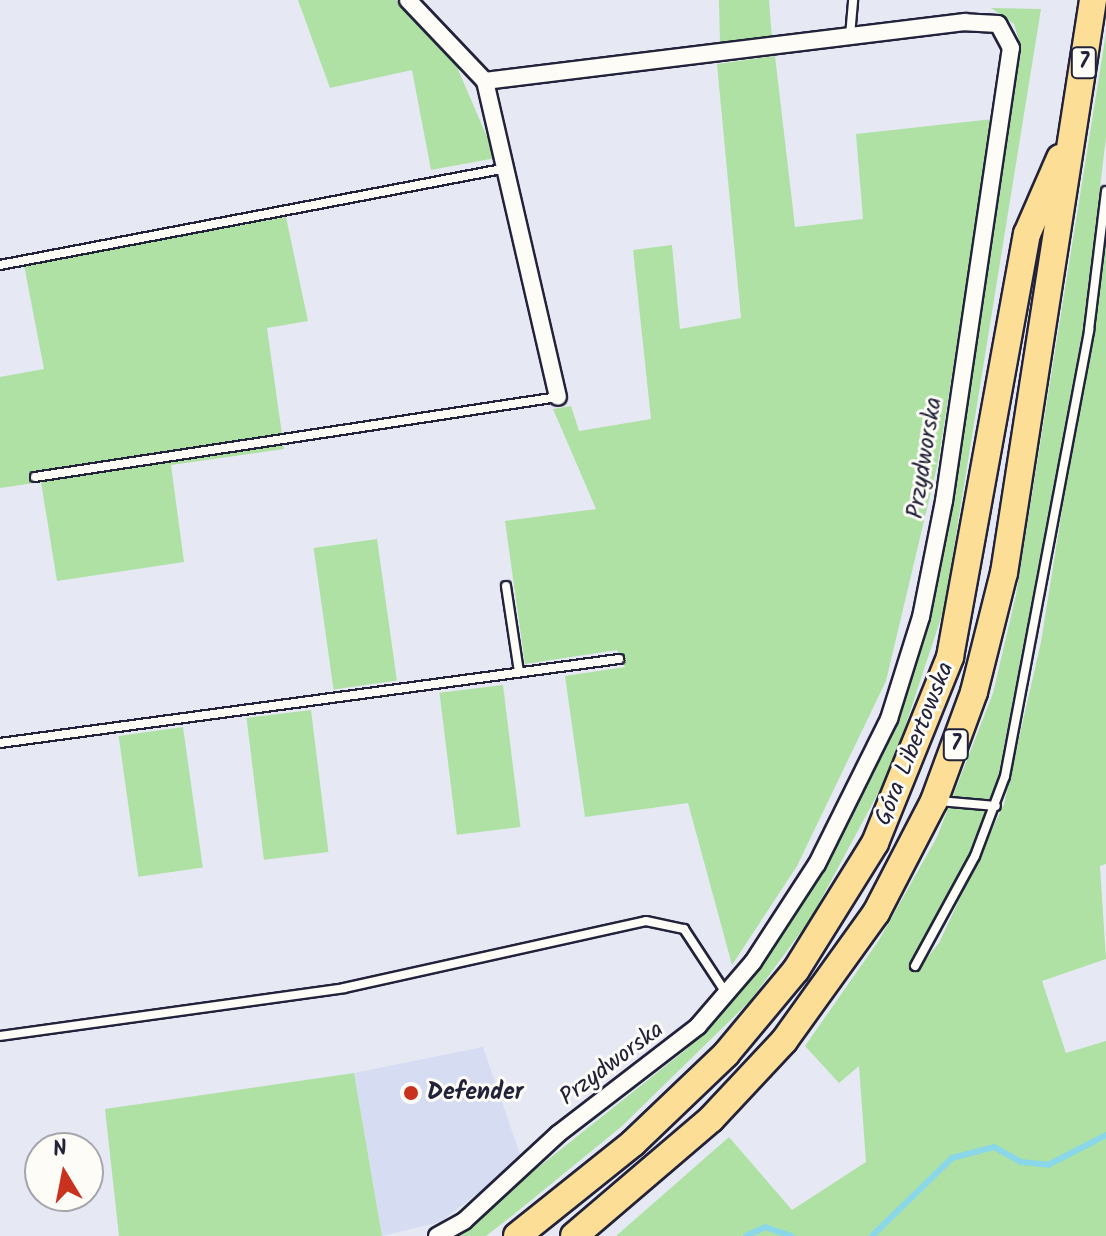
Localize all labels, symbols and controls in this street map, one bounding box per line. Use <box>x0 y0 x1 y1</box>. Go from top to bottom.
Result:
road number: 7 <box>1070 45 1098 81</box>
street label: Przydworska <box>901 395 949 521</box>
street label: Góra Libertowska <box>869 658 961 830</box>
road number: 7 <box>942 727 970 763</box>
street label: Przydworska <box>554 1016 670 1112</box>
place label: Defender <box>427 1079 523 1107</box>
marker: Defender <box>402 1084 420 1102</box>
text: N <box>50 1131 70 1168</box>
north arrow <box>24 1132 104 1212</box>

